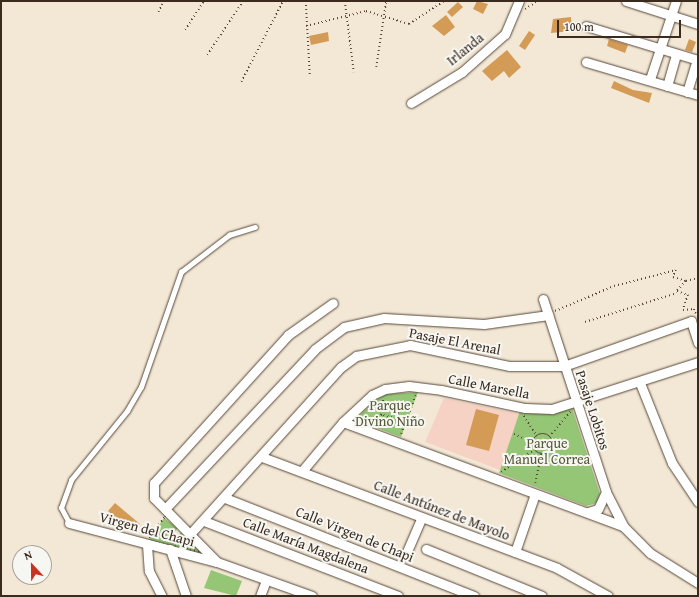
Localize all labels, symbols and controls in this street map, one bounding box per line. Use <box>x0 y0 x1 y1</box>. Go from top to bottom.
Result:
scale bar <box>559 12 683 38</box>
text: 100 m <box>564 18 594 35</box>
street label: Irlanda <box>443 29 487 69</box>
street label: Pasaje El Arenal <box>408 324 502 358</box>
street label: Pasaje Lobitos <box>572 368 614 452</box>
street label: Calle Marsella <box>447 370 531 402</box>
park label: Parque Divino Niño <box>355 397 425 430</box>
park label: Parque Manuel Correa <box>504 435 590 468</box>
street label: Calle Antúnez de Mayolo <box>372 476 512 544</box>
street label: Calle Virgen de Chapi <box>294 503 416 565</box>
street label: Virgen del Chapi <box>98 508 196 550</box>
street label: Calle María Magdalena <box>241 513 371 577</box>
north arrow <box>12 545 52 585</box>
text: N <box>21 546 34 564</box>

